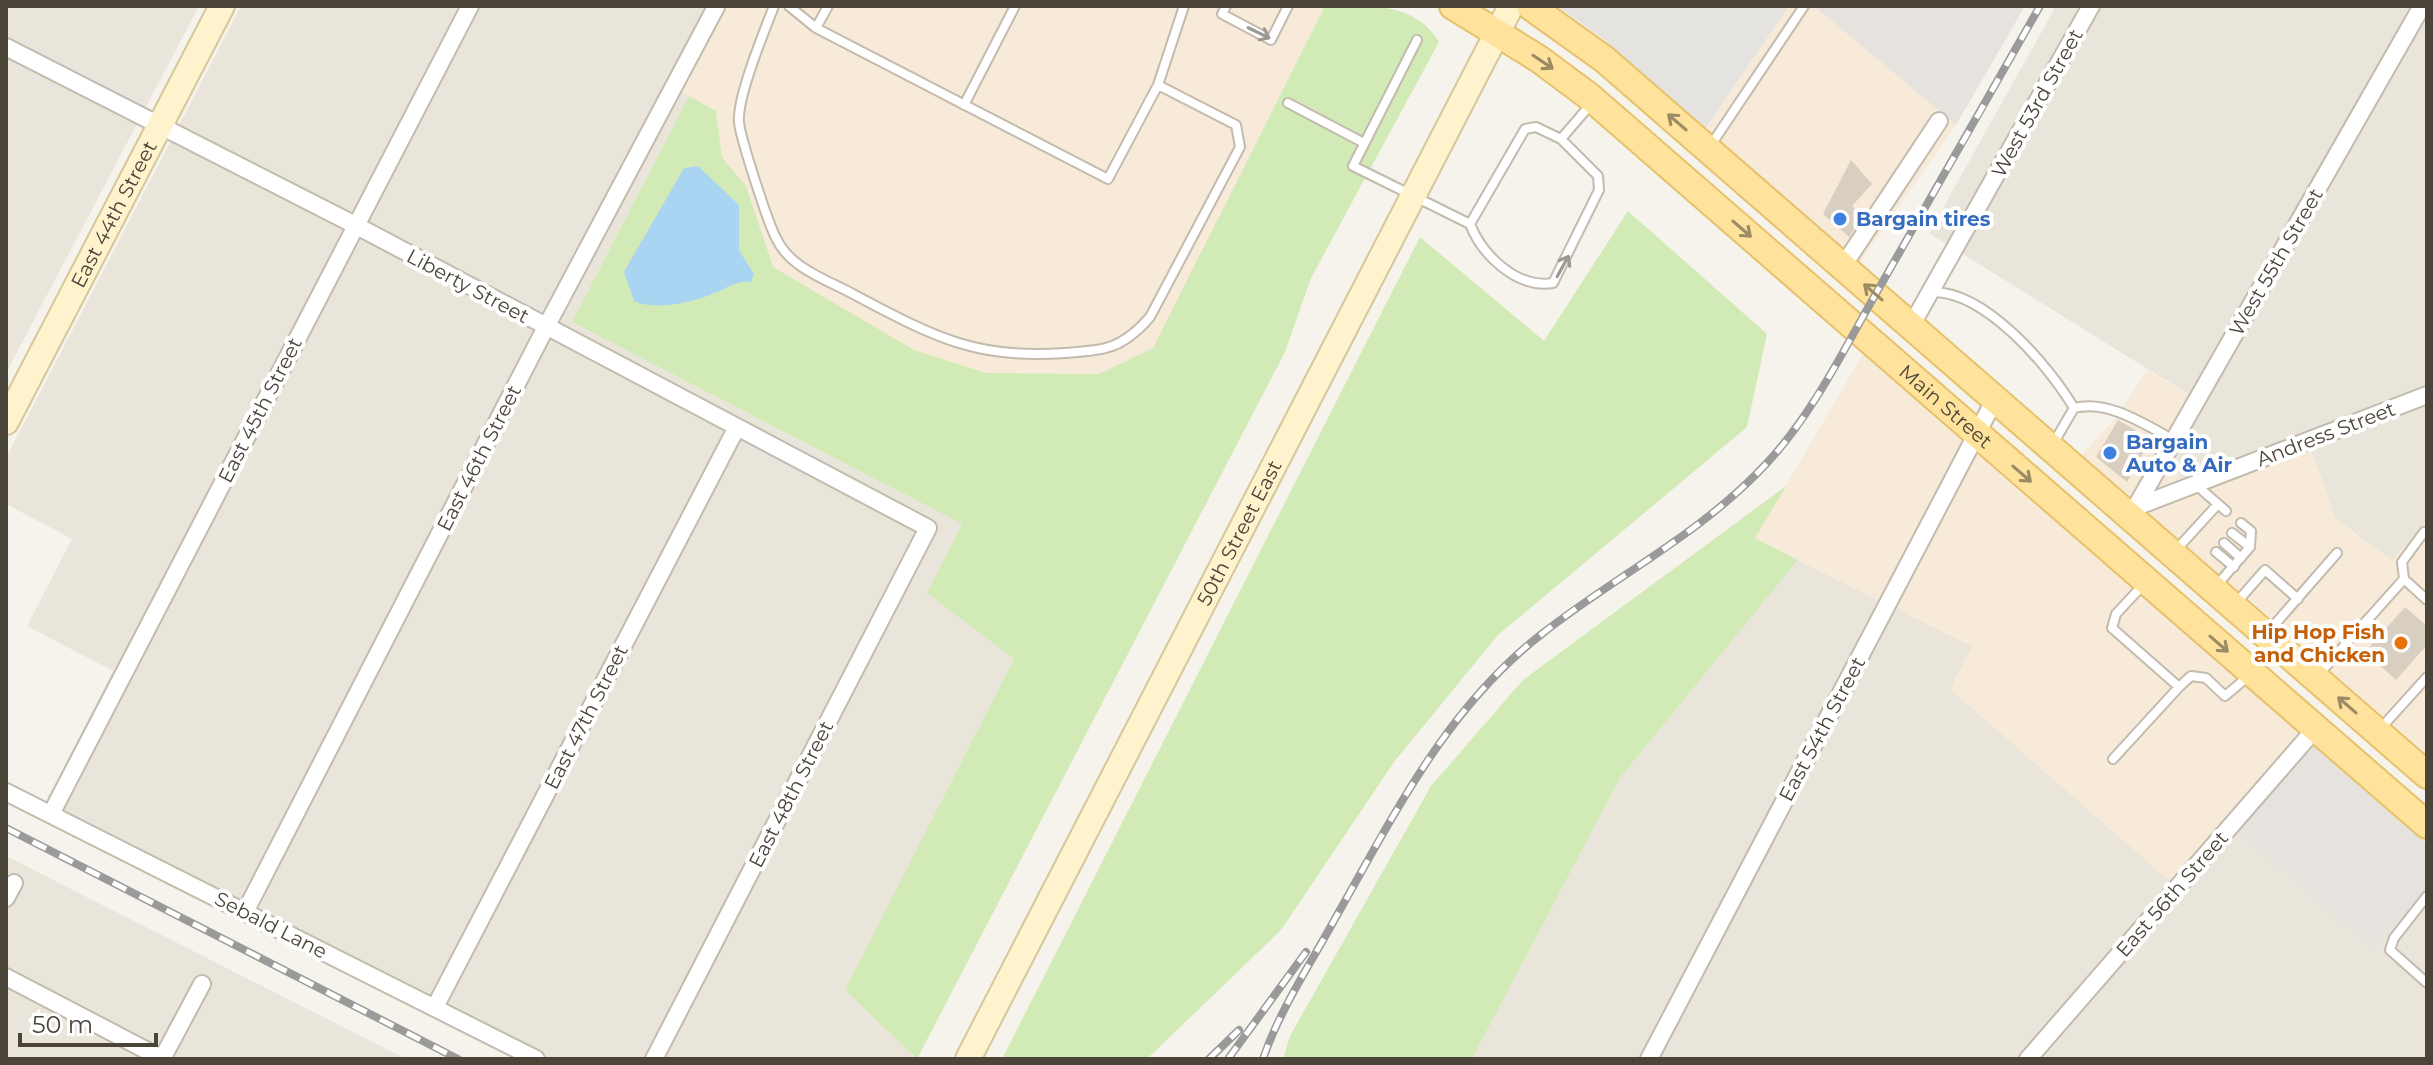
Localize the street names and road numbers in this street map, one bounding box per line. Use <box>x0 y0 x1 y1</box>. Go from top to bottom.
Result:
street label: West 53rd Street <box>1986 25 2088 181</box>
street label: East 44th Street <box>66 137 162 292</box>
street label: West 55th Street <box>2224 184 2328 340</box>
street label: Liberty Street <box>403 244 533 328</box>
street label: East 45th Street <box>213 333 307 487</box>
street label: Main Street <box>1894 359 1997 453</box>
street label: East 46th Street <box>432 381 526 535</box>
street label: Andress Street <box>2253 397 2399 471</box>
street label: 50th Street East <box>1192 456 1287 610</box>
street label: East 47th Street <box>539 641 633 793</box>
street label: East 54th Street <box>1774 653 1870 805</box>
street label: East 48th Street <box>744 717 838 871</box>
street label: East 56th Street <box>2111 826 2233 962</box>
street label: Sebald Lane <box>211 886 331 964</box>

